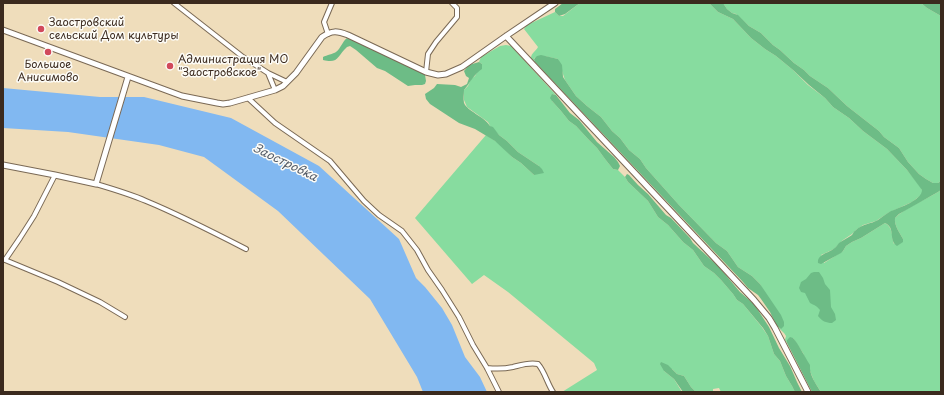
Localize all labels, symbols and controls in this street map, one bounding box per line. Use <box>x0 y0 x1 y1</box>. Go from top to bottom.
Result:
place label: Заостровский сельский Дом культуры <box>49 16 179 42</box>
marker: Заостровский сельский Дом культуры <box>36 24 46 34</box>
marker: Большое Анисимово <box>43 47 53 57</box>
place label: Администрация МО "Заостровское" <box>178 53 288 79</box>
place label: Большое Анисимово <box>18 58 78 84</box>
marker: Администрация МО "Заостровское" <box>165 61 175 71</box>
water label: Заостровка <box>251 141 319 185</box>

